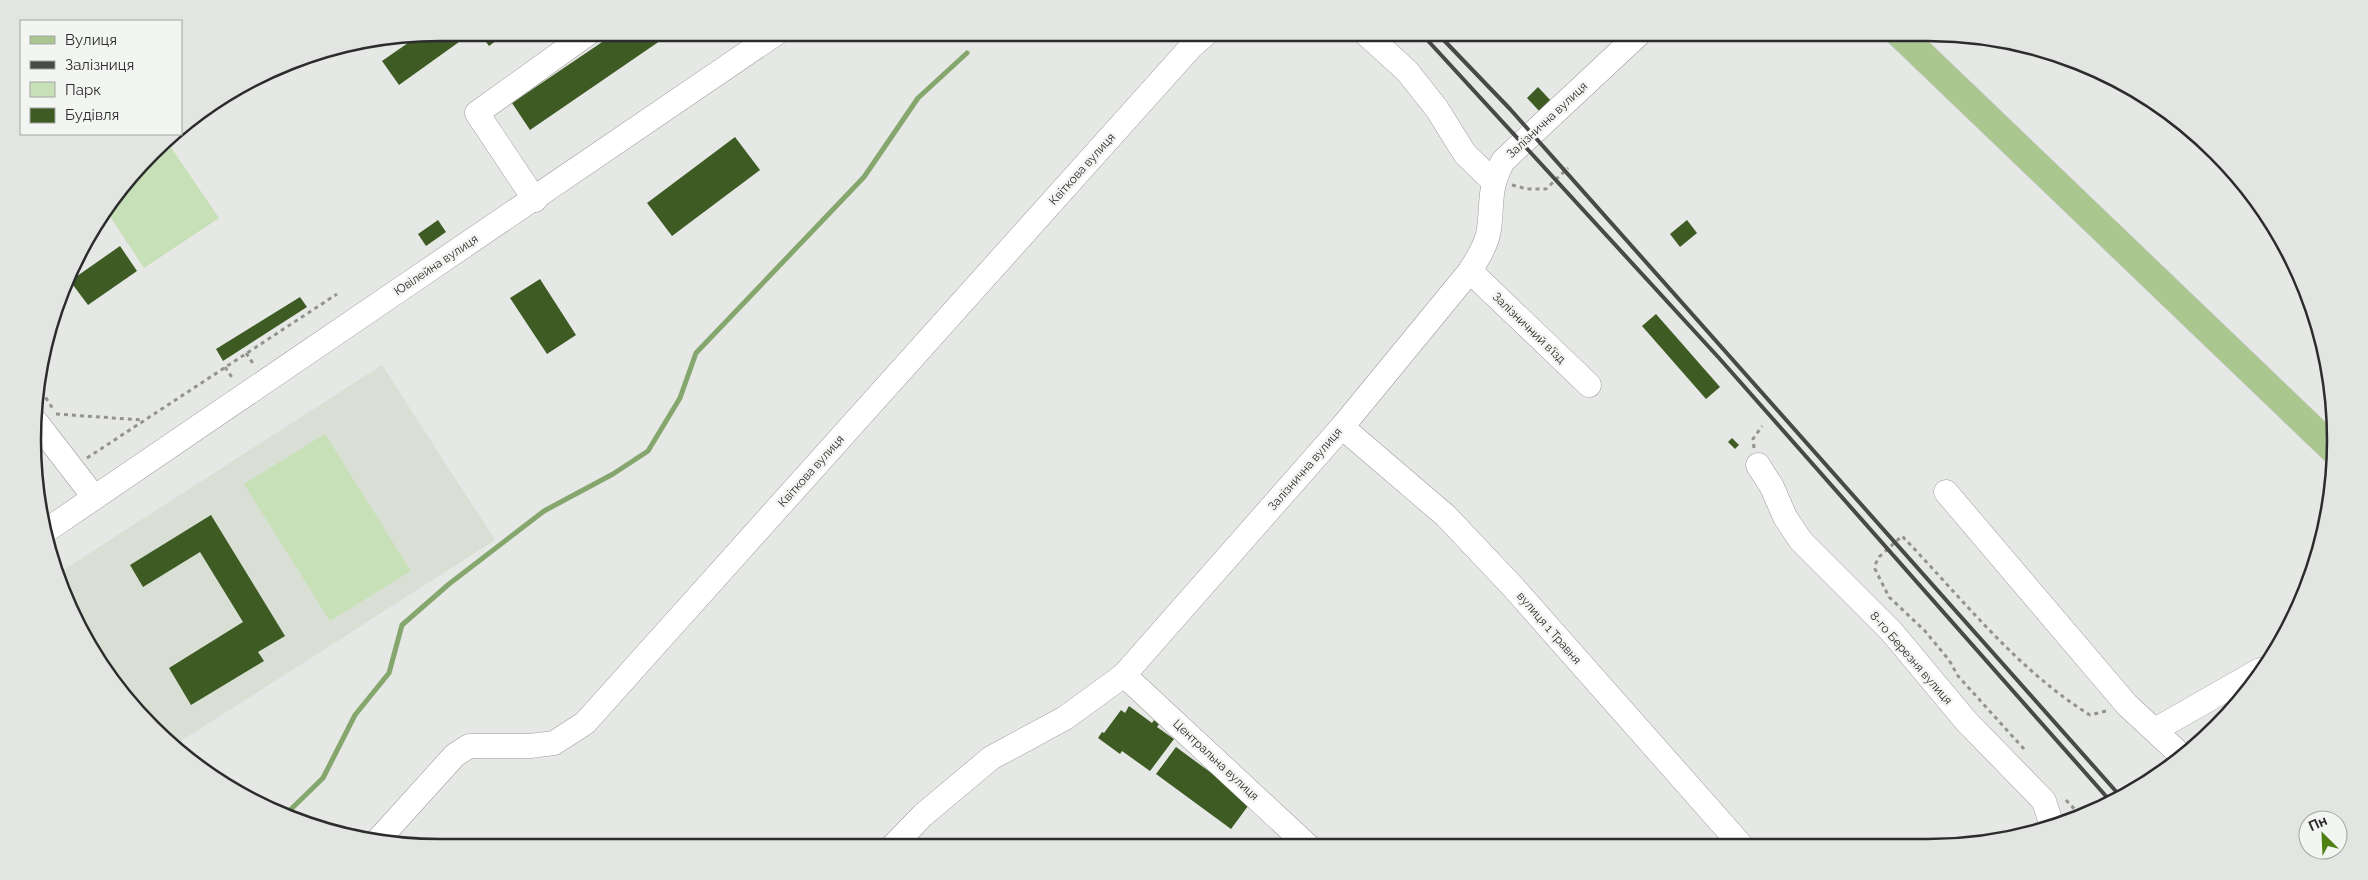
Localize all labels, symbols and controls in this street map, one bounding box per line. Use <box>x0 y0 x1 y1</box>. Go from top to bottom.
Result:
legend <box>20 20 182 135</box>
text: Вулиця <box>65 31 117 49</box>
text: Залізниця <box>65 56 134 74</box>
street label: Залізнична вулиця <box>1504 79 1590 161</box>
text: Парк <box>65 81 101 99</box>
text: Будівля <box>65 106 119 124</box>
street label: Квіткова вулиця <box>1046 130 1118 208</box>
street label: Ювілейна вулиця <box>391 232 481 298</box>
street label: Залізничний в’їзд <box>1490 290 1568 366</box>
street label: Залізнична вулиця <box>1265 425 1345 513</box>
street label: Квіткова вулиця <box>775 432 847 510</box>
street label: вулиця 1 Травня <box>1514 589 1584 667</box>
street label: 8-го Березня вулиця <box>1867 609 1955 707</box>
street label: Центральна вулиця <box>1170 717 1262 803</box>
north arrow <box>2298 810 2348 860</box>
text: Пн <box>2306 812 2329 834</box>

